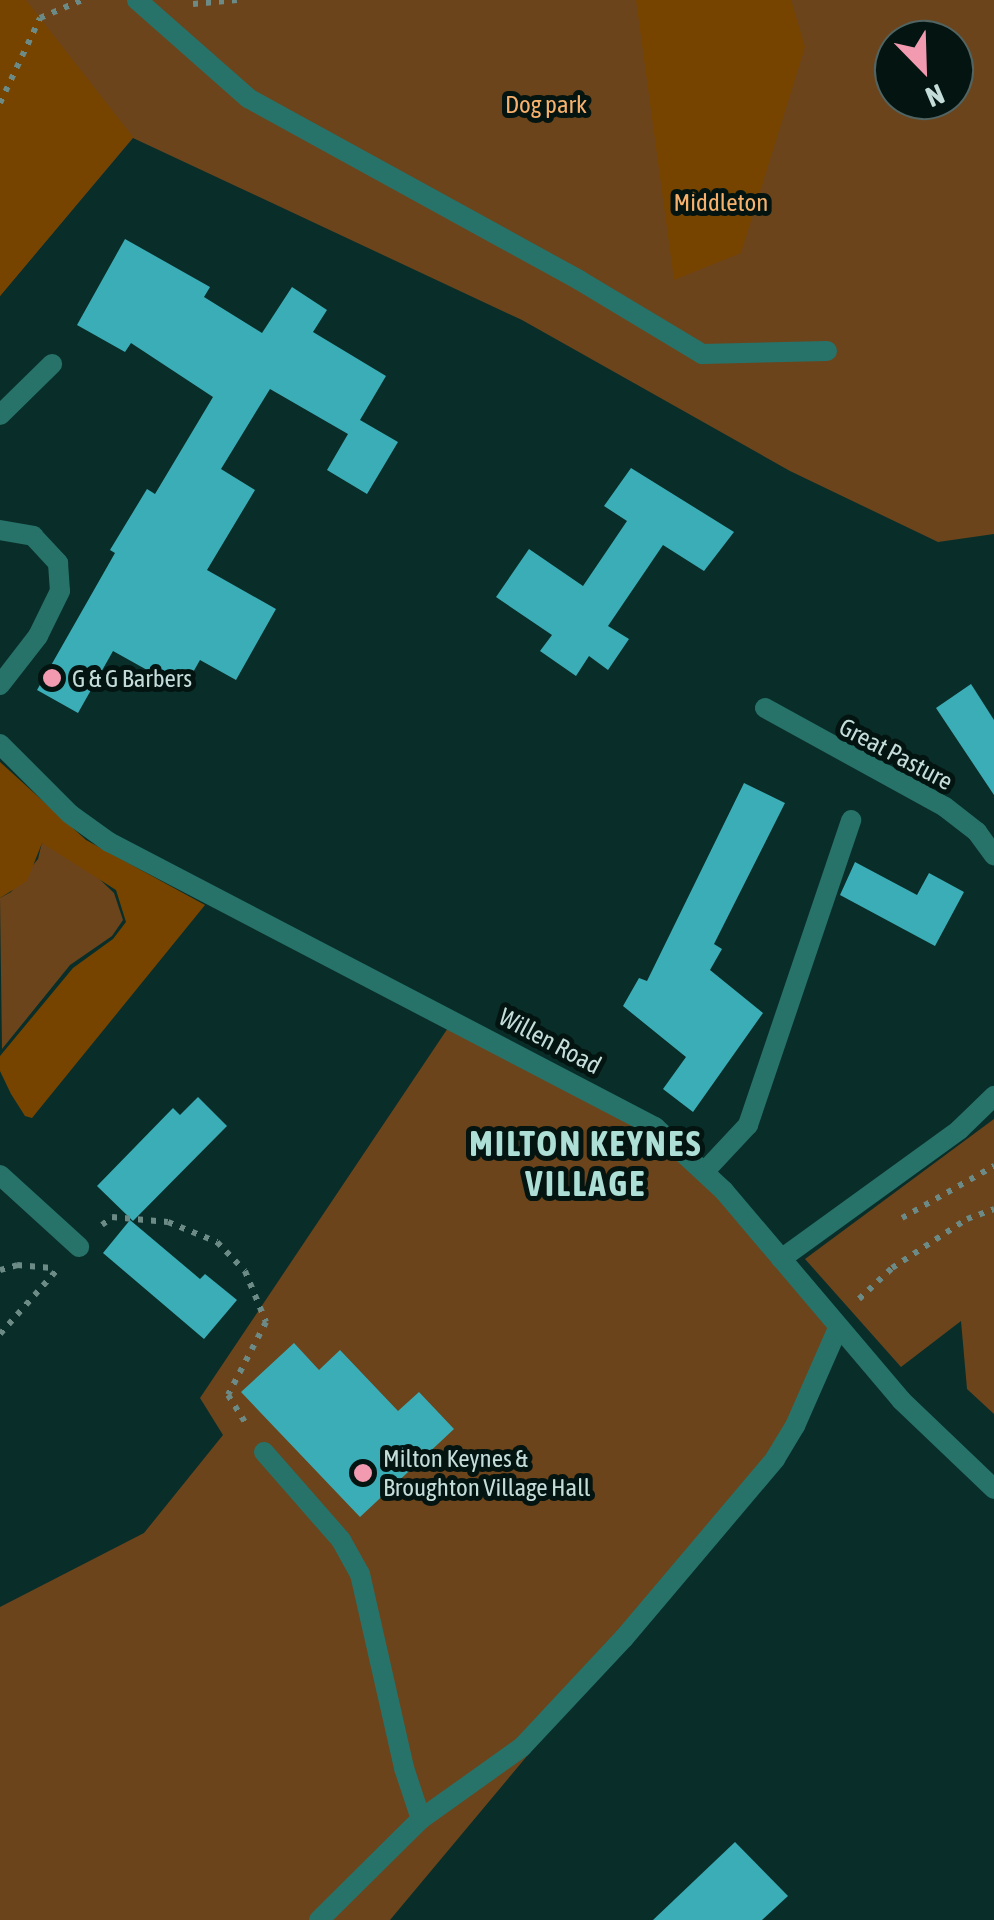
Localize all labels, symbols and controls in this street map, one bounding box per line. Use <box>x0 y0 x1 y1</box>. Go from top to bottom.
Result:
north arrow <box>874 20 974 120</box>
text: N <box>921 78 949 114</box>
park label: Dog park <box>505 89 587 119</box>
park label: Middleton <box>674 187 768 217</box>
place label: G & G Barbers <box>72 663 192 693</box>
marker: G & G Barbers <box>41 667 63 689</box>
street label: Great Pasture <box>834 712 958 796</box>
street label: Willen Road <box>494 1002 606 1080</box>
district label: MILTON KEYNES VILLAGE <box>469 1122 703 1204</box>
place label: Milton Keynes & Broughton Village Hall <box>383 1444 590 1503</box>
marker: Milton Keynes & Broughton Village Hall <box>352 1462 374 1484</box>

